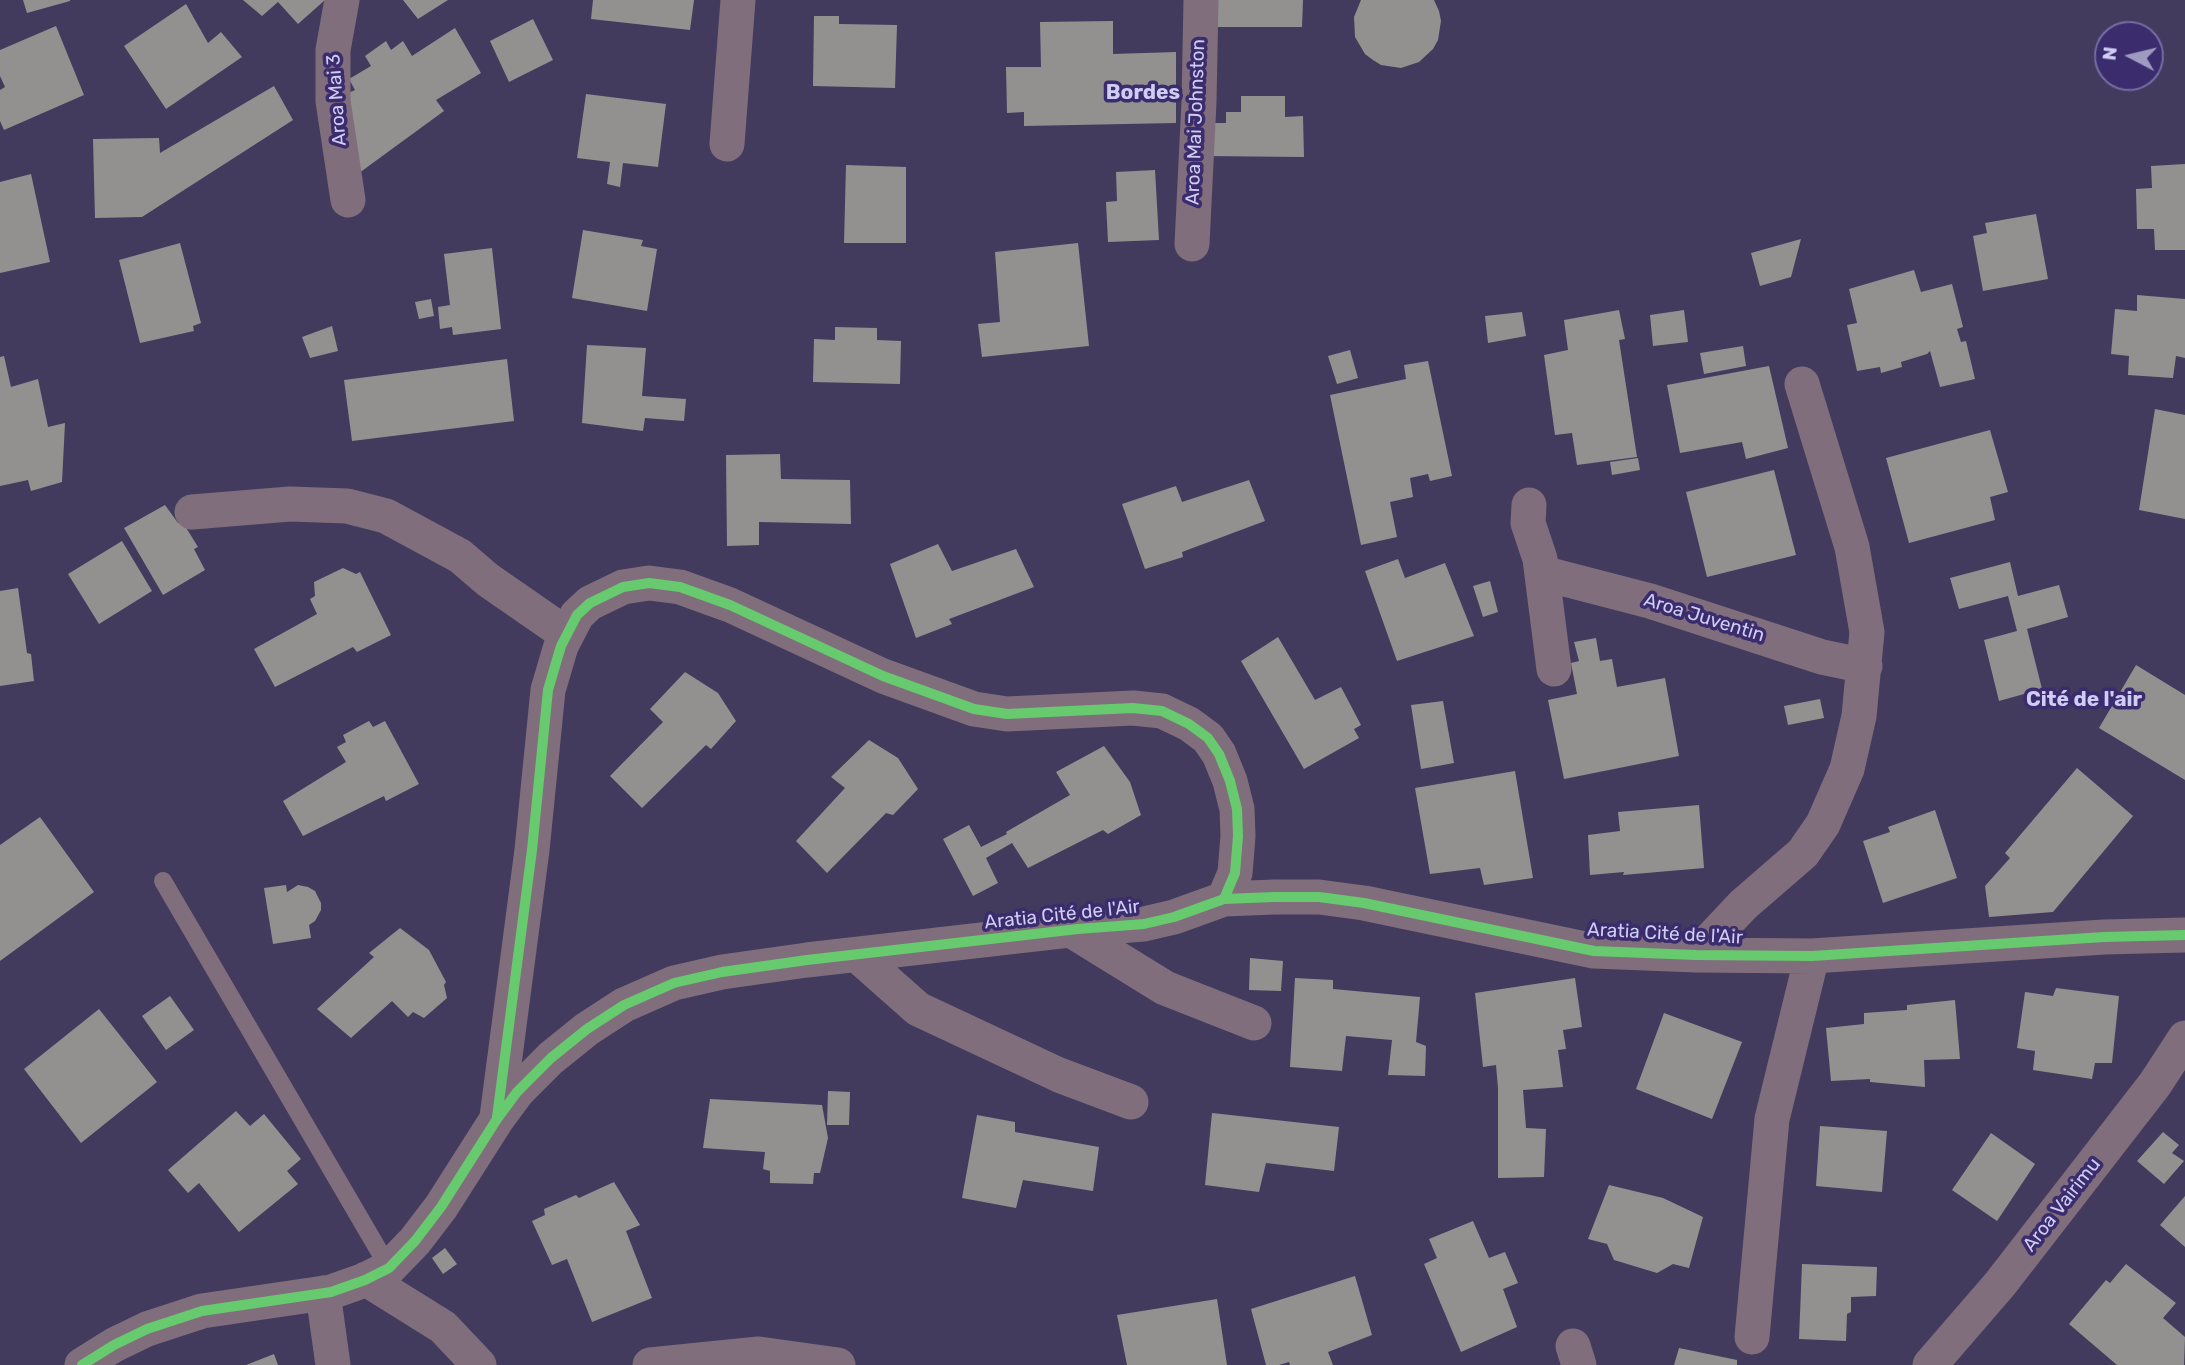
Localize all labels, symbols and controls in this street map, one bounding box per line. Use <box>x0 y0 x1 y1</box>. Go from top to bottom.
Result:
north arrow <box>2094 21 2164 91</box>
street label: Aroa Mai Johnston <box>1182 39 1210 205</box>
text: N <box>2097 45 2122 62</box>
street label: Aroa Mai 3 <box>322 53 352 147</box>
district label: Bordes <box>1106 80 1180 106</box>
street label: Aroa Juventin <box>1641 589 1767 647</box>
district label: Cité de l'air <box>2026 687 2142 713</box>
street label: Aratia Cité de l'Air <box>983 896 1141 934</box>
street label: Aratia Cité de l'Air <box>1587 919 1743 949</box>
street label: Aroa Vairimu <box>2018 1154 2106 1256</box>

